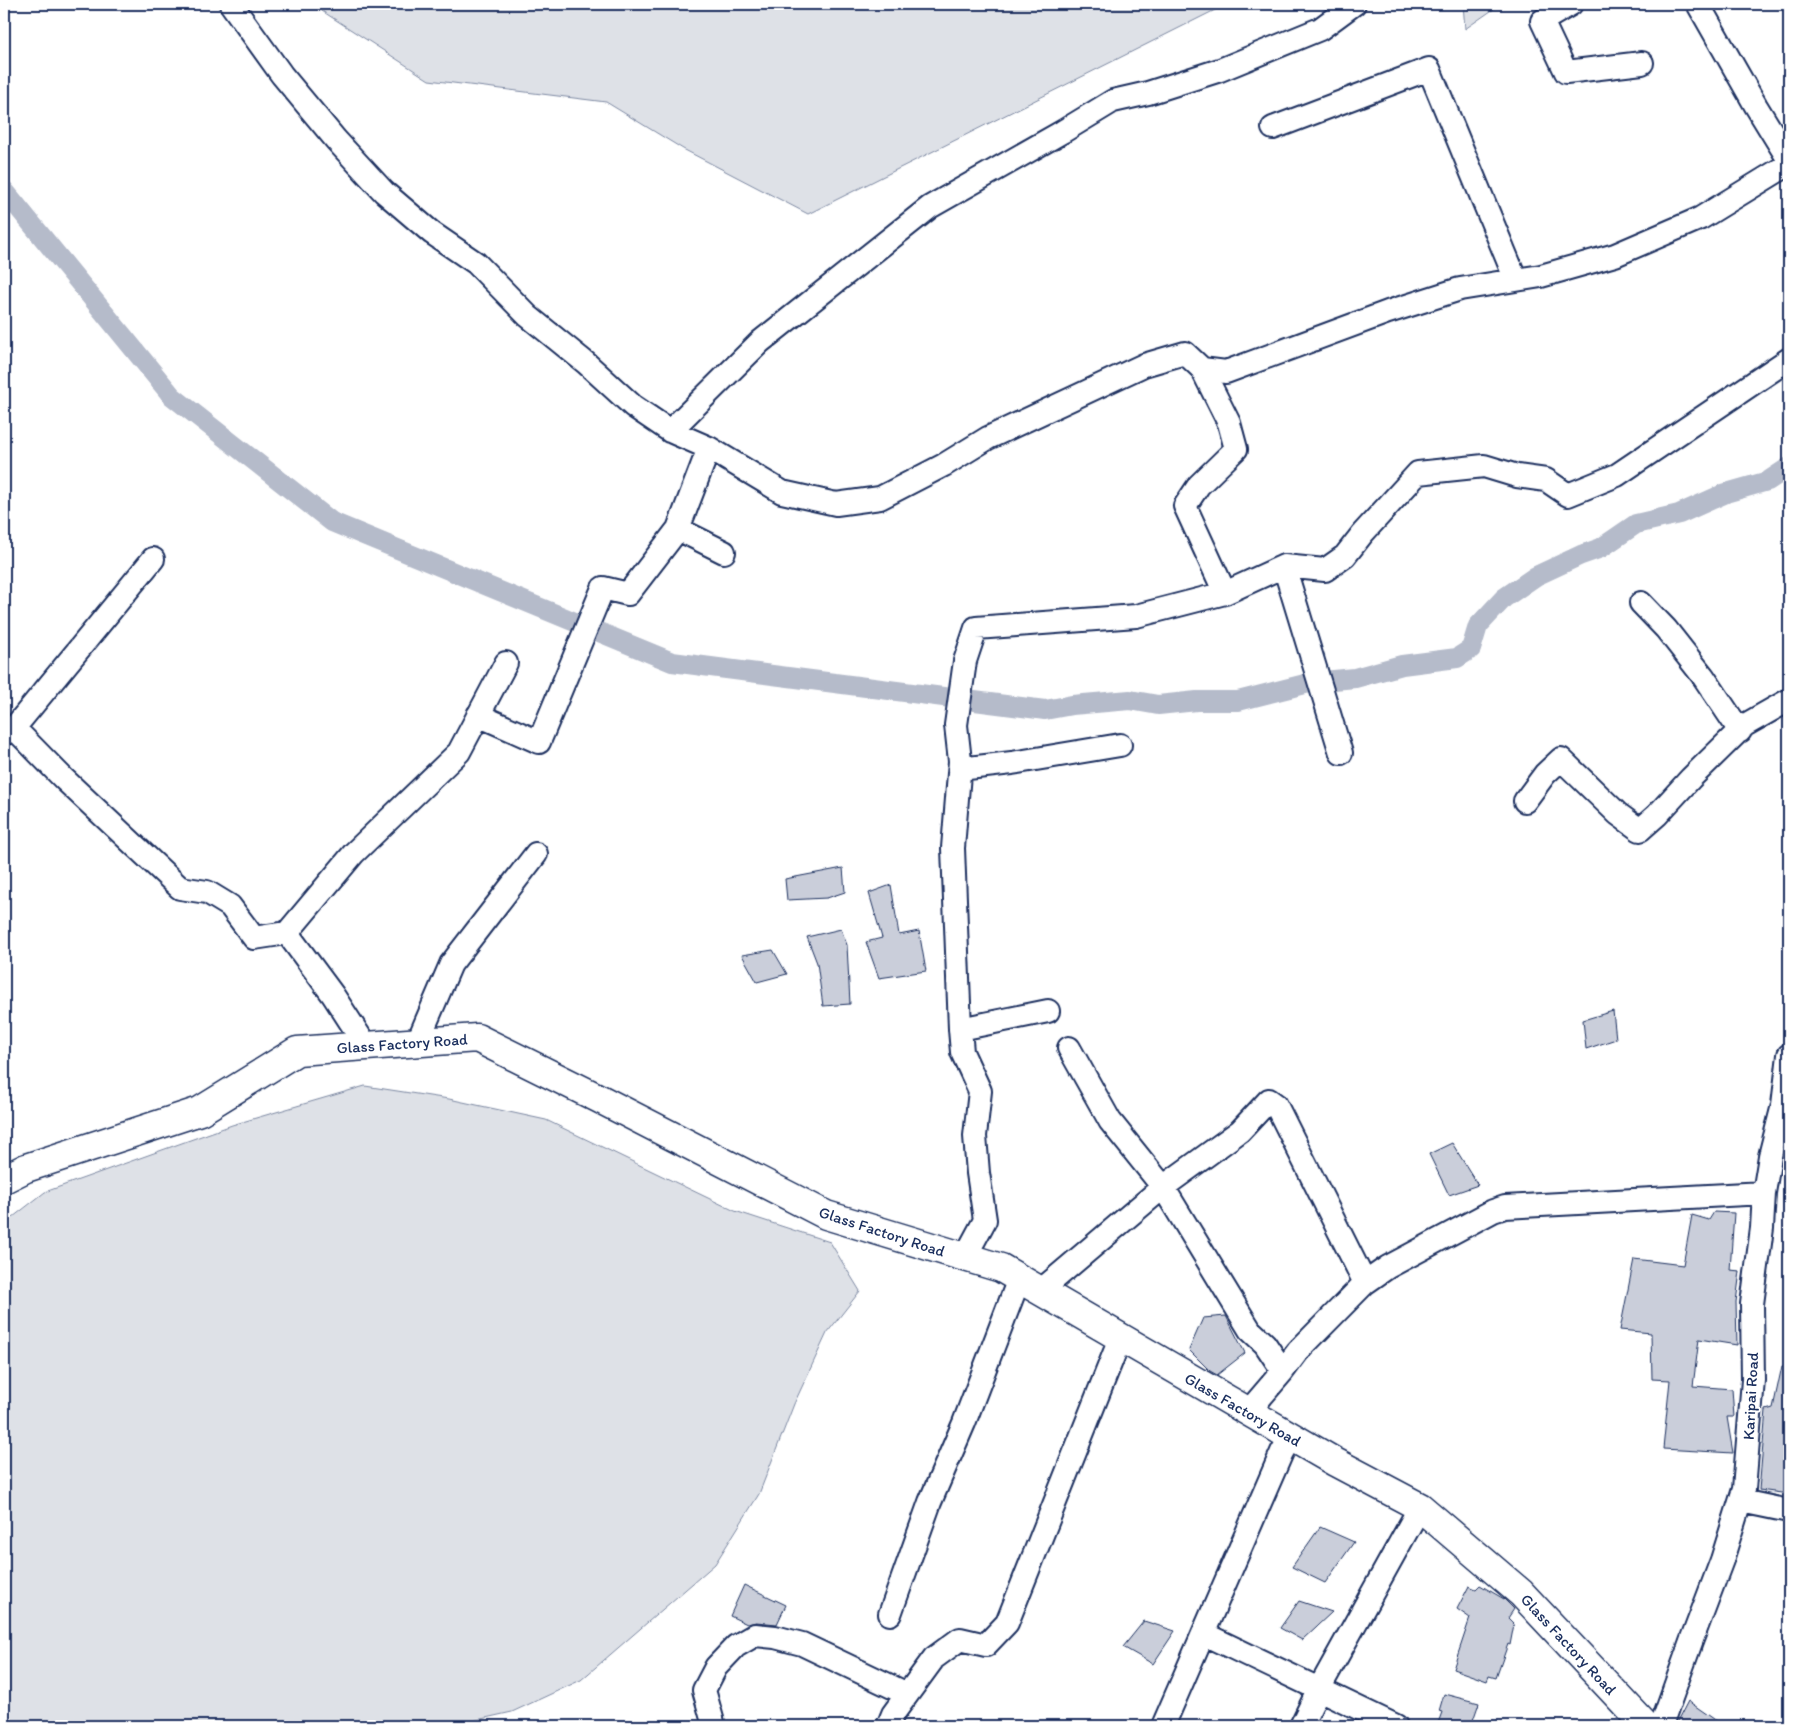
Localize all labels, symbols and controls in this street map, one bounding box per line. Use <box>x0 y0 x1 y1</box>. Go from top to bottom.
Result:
street label: Glass Factory Road <box>336 1029 469 1058</box>
street label: Glass Factory Road <box>816 1202 948 1261</box>
street label: Karipai Road <box>1739 1352 1762 1440</box>
street label: Glass Factory Road <box>1181 1368 1305 1451</box>
street label: Glass Factory Road <box>1517 1590 1621 1699</box>

